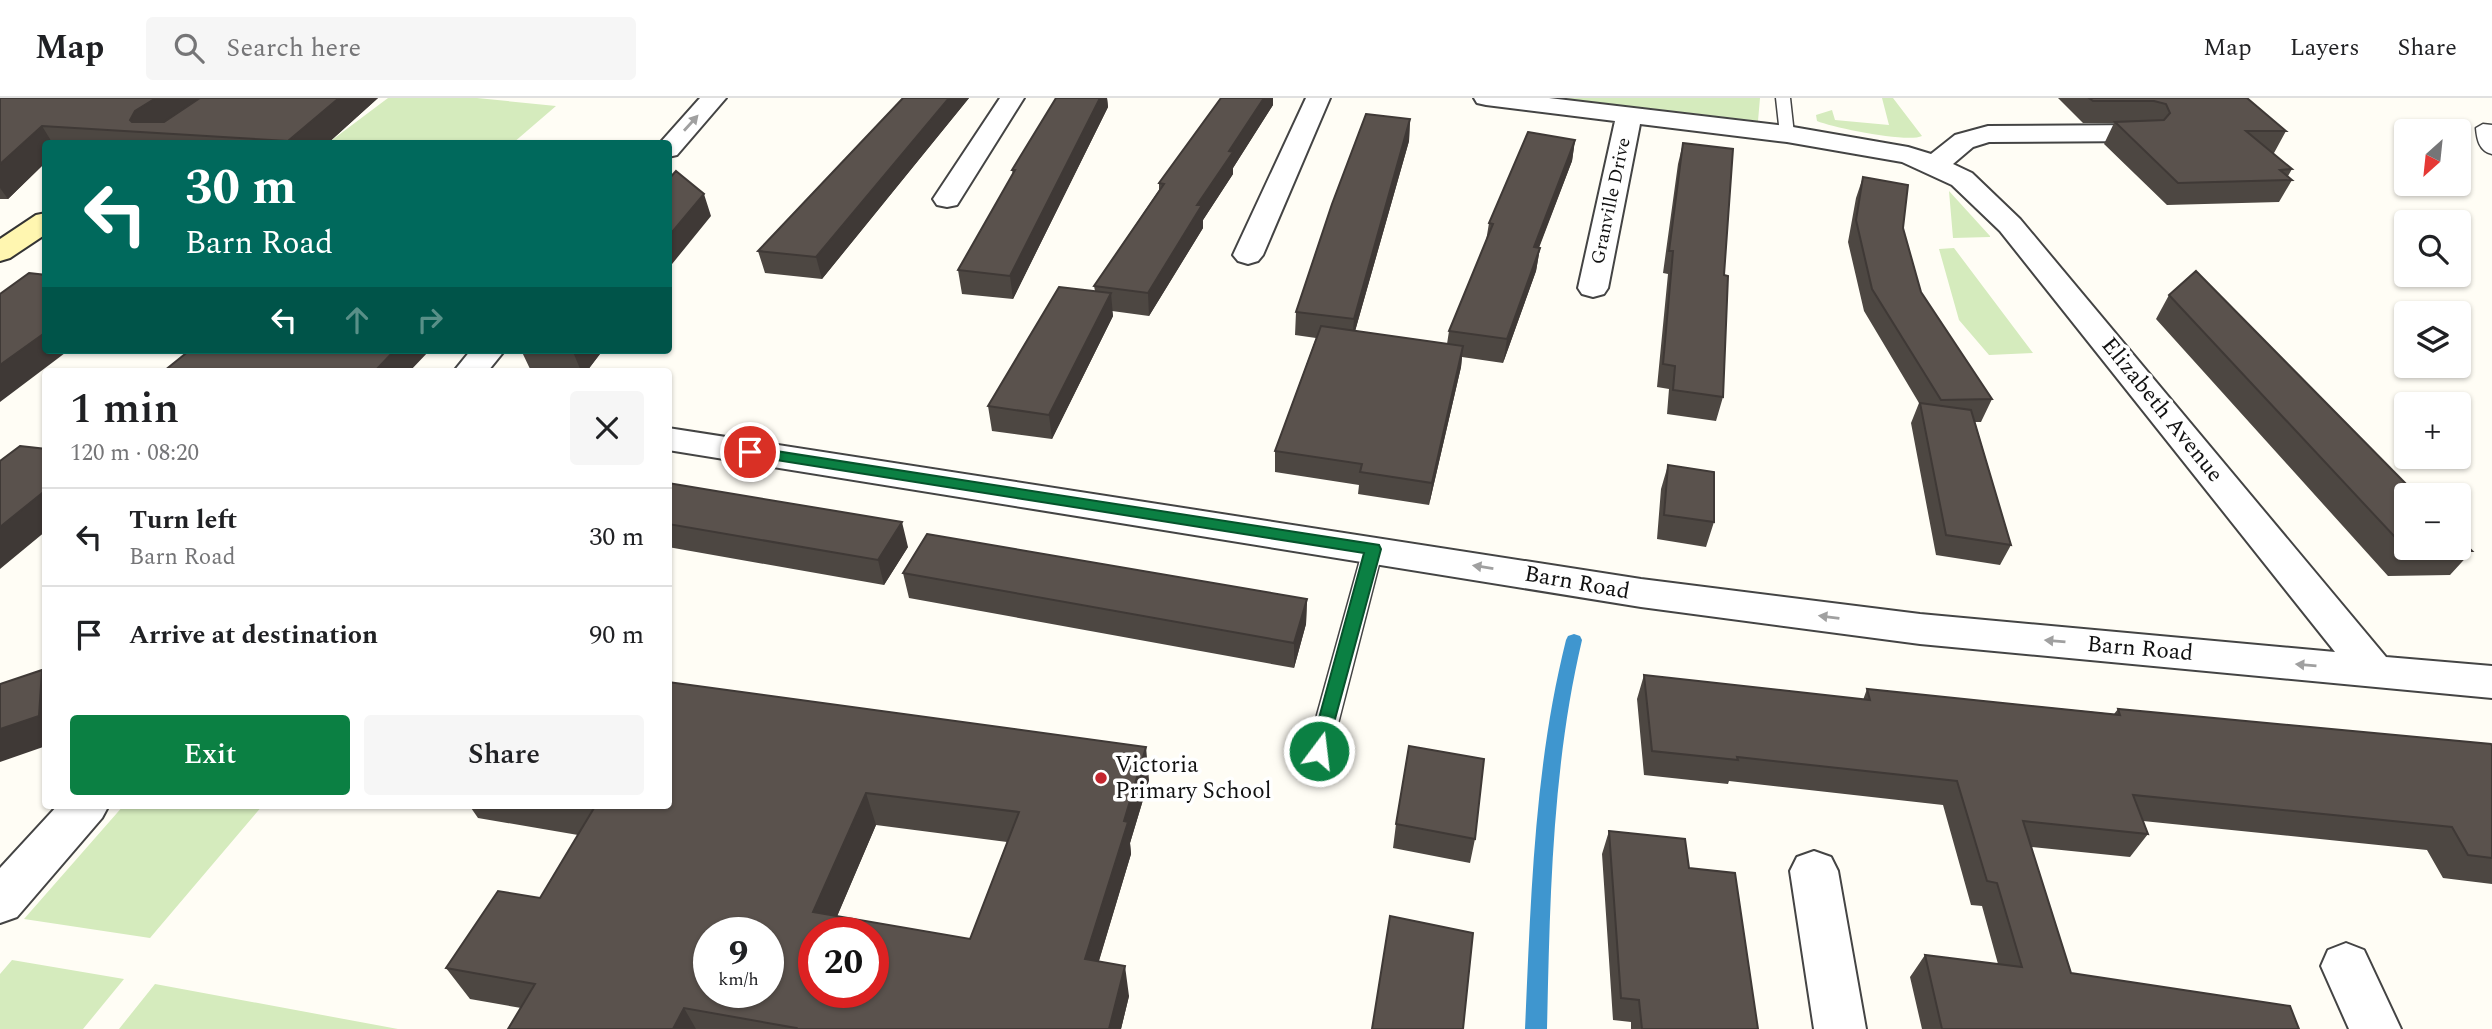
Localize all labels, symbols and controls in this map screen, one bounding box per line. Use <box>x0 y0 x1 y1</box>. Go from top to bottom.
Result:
search box <box>146 17 636 80</box>
text: Map <box>35 23 104 73</box>
text: Search here <box>226 28 361 68</box>
icon: search <box>170 29 208 67</box>
text: Map <box>2203 30 2252 66</box>
text: Layers <box>2290 30 2360 66</box>
text: Share <box>2398 30 2457 66</box>
one-way arrow <box>683 114 699 132</box>
north arrow <box>2394 119 2471 196</box>
map controls <box>2394 119 2471 560</box>
street label: Granville Drive <box>1583 135 1639 267</box>
text: 30 m <box>185 151 296 226</box>
icon: left <box>70 168 161 259</box>
button: search <box>2394 210 2471 287</box>
text: Barn Road <box>185 219 333 268</box>
icon: left <box>265 301 303 339</box>
icon: ahead <box>338 301 376 339</box>
icon: right <box>411 301 449 339</box>
button: layers <box>2394 301 2471 378</box>
street label: Elizabeth Avenue <box>2092 330 2232 490</box>
text: 1 min <box>70 378 179 441</box>
button: close <box>570 391 644 465</box>
button: + <box>2394 392 2471 469</box>
pin <box>720 422 780 482</box>
icon: arrive <box>731 433 769 471</box>
text: 120 m · 08:20 <box>70 436 199 471</box>
button: − <box>2394 483 2471 560</box>
text: Turn left <box>129 500 237 540</box>
text: 30 m <box>589 517 644 557</box>
icon: left <box>70 518 108 556</box>
text: Barn Road <box>129 540 236 575</box>
street label: Barn Road <box>1522 557 1633 610</box>
one-way arrow <box>1472 561 1494 572</box>
one-way arrow <box>1818 612 1840 623</box>
text: Arrive at destination <box>129 615 378 655</box>
text: 90 m <box>589 615 644 655</box>
icon: arrive <box>70 616 108 654</box>
street label: Barn Road <box>2085 627 2195 671</box>
one-way arrow <box>2044 636 2066 647</box>
one-way arrow <box>2295 659 2317 670</box>
position arrow <box>1282 714 1356 788</box>
button: Exit <box>70 715 350 795</box>
button: Share <box>364 715 644 795</box>
place label: Victoria Primary School <box>1115 748 1271 809</box>
marker: Victoria Primary School <box>1093 770 1109 786</box>
speed limit sign: 20 <box>798 917 889 1008</box>
text: 9 <box>729 927 748 980</box>
text: km/h <box>718 966 759 993</box>

